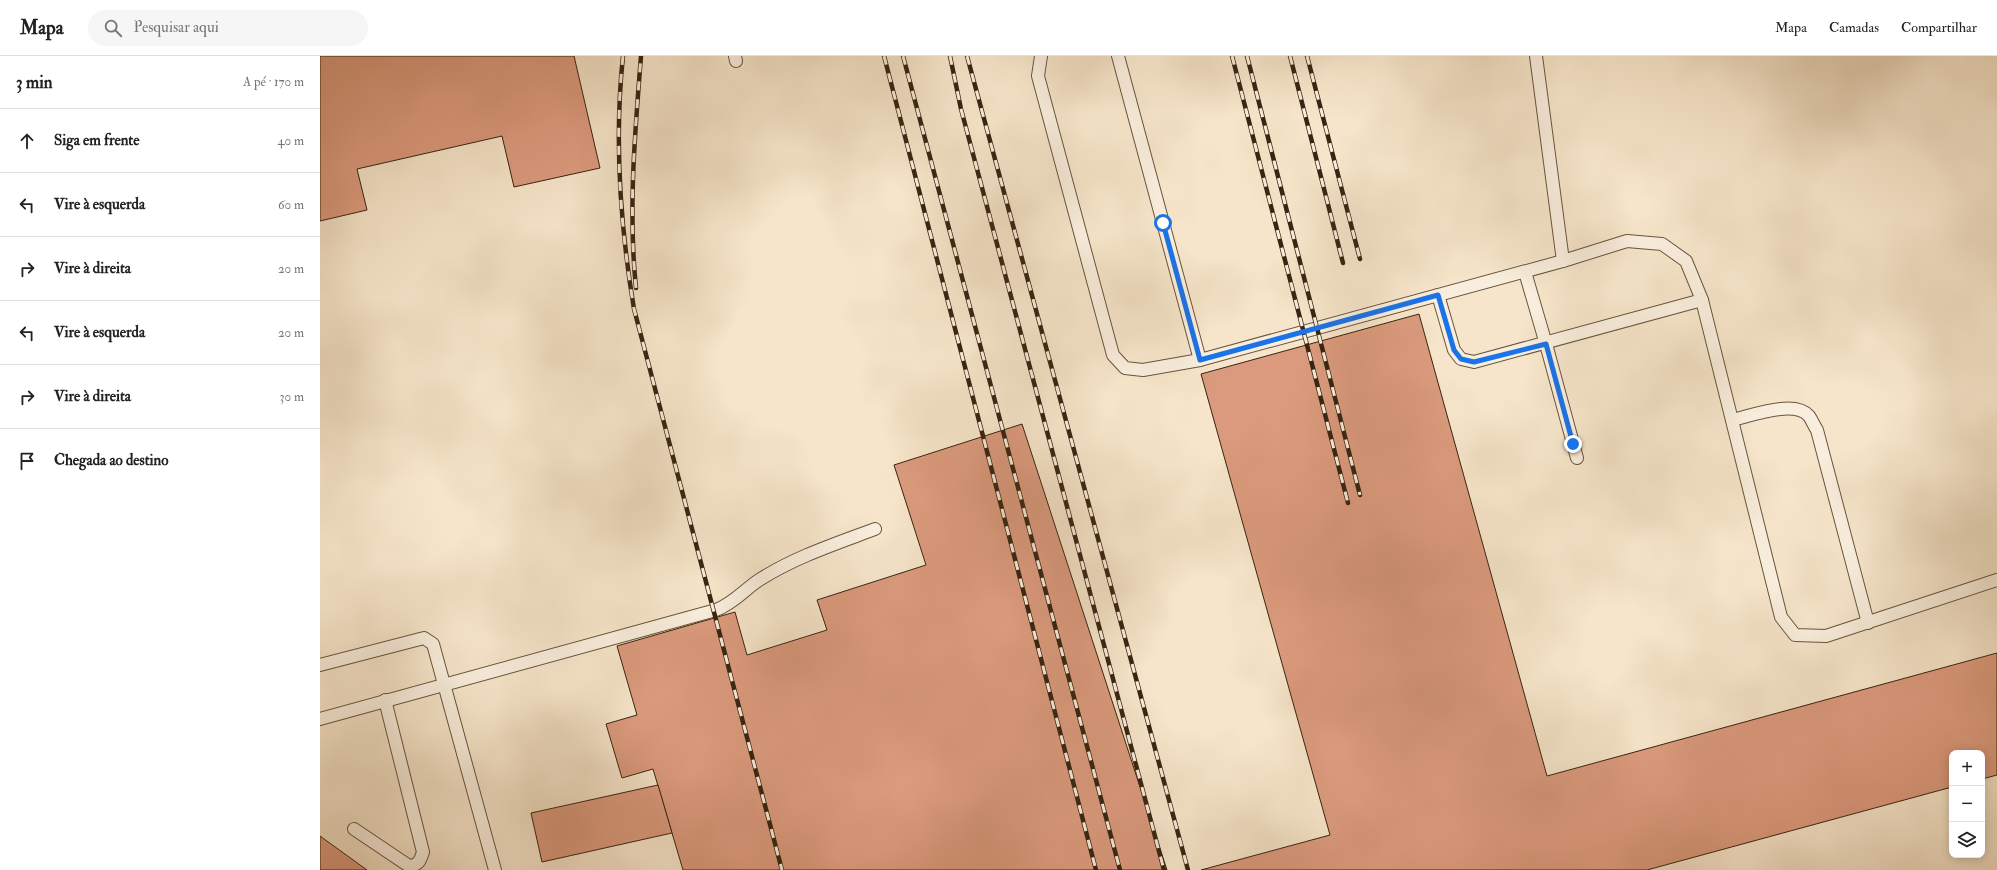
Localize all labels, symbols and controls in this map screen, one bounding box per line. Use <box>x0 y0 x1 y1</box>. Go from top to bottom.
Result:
search box <box>88 10 368 46</box>
text: Mapa <box>20 16 64 40</box>
icon: search <box>102 17 124 39</box>
text: Pesquisar aqui <box>134 18 219 37</box>
text: Mapa <box>1775 19 1807 36</box>
text: Camadas <box>1829 19 1879 36</box>
text: Compartilhar <box>1901 19 1977 36</box>
text: 3 min <box>16 72 53 93</box>
text: A pé · 170 m <box>243 74 304 90</box>
icon: ahead <box>16 130 38 152</box>
text: Siga em frente <box>54 131 140 150</box>
text: 40 m <box>278 133 304 149</box>
icon: left <box>16 194 38 216</box>
text: Vire à esquerda <box>54 195 145 214</box>
text: 60 m <box>278 197 304 213</box>
route start <box>1154 214 1172 232</box>
icon: right <box>16 258 38 280</box>
text: Vire à direita <box>54 259 131 278</box>
text: 20 m <box>278 261 304 277</box>
icon: left <box>16 322 38 344</box>
text: Vire à esquerda <box>54 323 145 342</box>
text: 20 m <box>278 325 304 341</box>
icon: right <box>16 386 38 408</box>
text: Vire à direita <box>54 387 131 406</box>
text: 30 m <box>280 389 304 405</box>
route end <box>1564 435 1582 453</box>
icon: arrive <box>16 450 38 472</box>
text: Chegada ao destino <box>54 451 169 470</box>
map controls <box>1949 750 1985 858</box>
button: + <box>1949 750 1985 786</box>
button: − <box>1949 786 1985 822</box>
button: layers <box>1949 822 1985 858</box>

